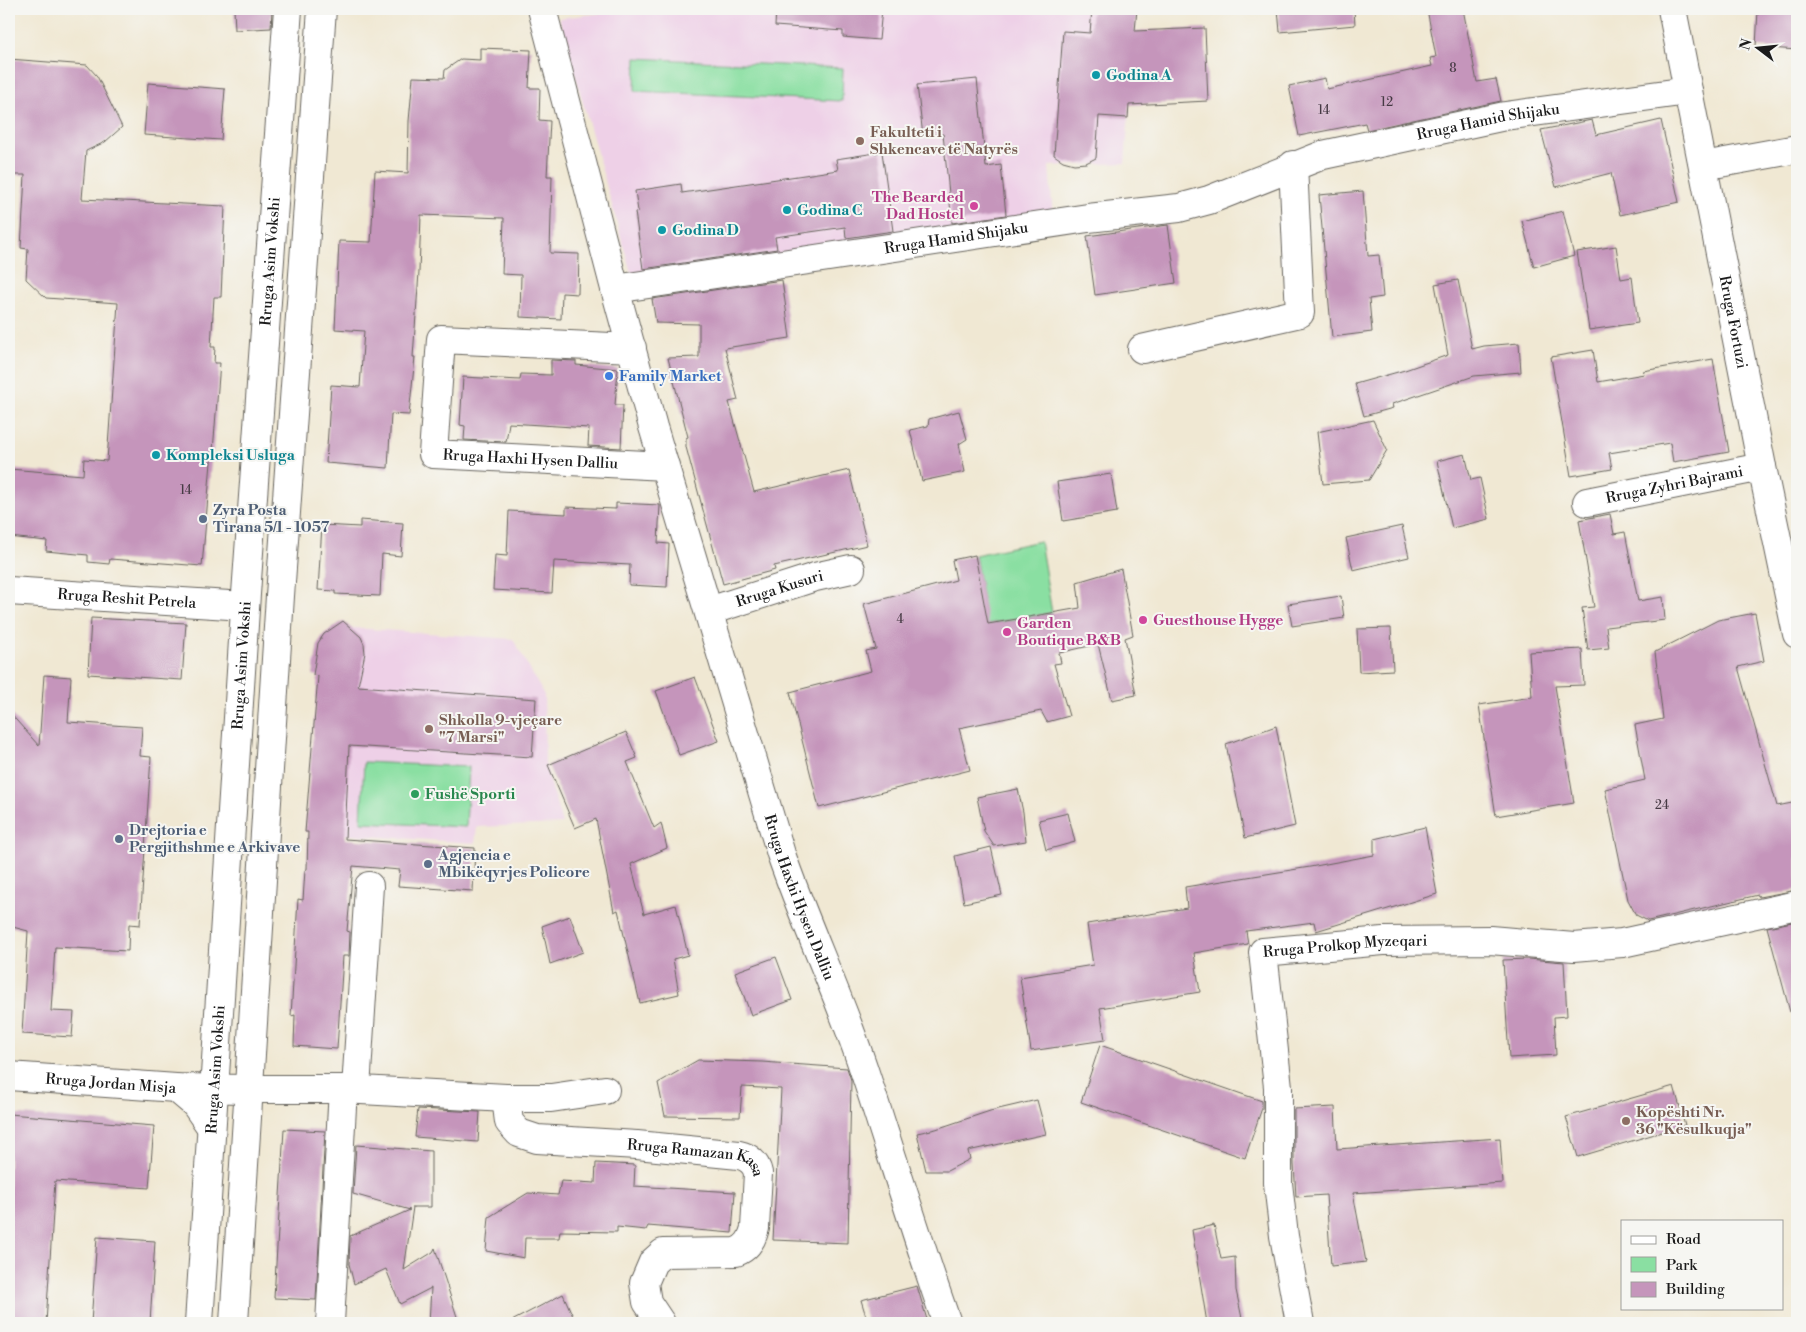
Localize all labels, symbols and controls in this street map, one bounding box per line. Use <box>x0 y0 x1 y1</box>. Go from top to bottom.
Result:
north arrow <box>1734 22 1784 72</box>
text: N <box>1736 37 1757 52</box>
house number: 8 <box>1449 61 1457 76</box>
place label: Godina A <box>1106 66 1172 85</box>
marker: Godina A <box>1090 69 1102 81</box>
house number: 12 <box>1381 95 1393 110</box>
street label: Rruga Hamid Shijaku <box>1415 99 1561 144</box>
house number: 14 <box>1318 103 1330 118</box>
place label: Fakulteti i Shkencave të Natyrës <box>870 123 1018 159</box>
marker: Fakulteti i Shkencave të Natyrës <box>854 135 866 147</box>
place label: The Bearded Dad Hostel <box>872 188 965 224</box>
street label: Rruga Asim Vokshi <box>256 196 284 326</box>
marker: The Bearded Dad Hostel <box>968 200 980 212</box>
place label: Godina C <box>797 201 862 220</box>
marker: Godina C <box>781 204 793 216</box>
street label: Rruga Hamid Shijaku <box>883 218 1030 258</box>
place label: Godina D <box>672 221 739 240</box>
marker: Godina D <box>656 224 668 236</box>
street label: Rruga Fortuzi <box>1715 274 1752 370</box>
place label: Family Market <box>619 367 722 386</box>
marker: Family Market <box>603 370 615 382</box>
street label: Rruga Haxhi Hysen Dalliu <box>442 445 619 473</box>
place label: Kompleksi Usluga <box>166 446 296 465</box>
marker: Kompleksi Usluga <box>150 449 162 461</box>
street label: Rruga Zyhri Bajrami <box>1604 462 1745 508</box>
house number: 14 <box>180 483 192 498</box>
place label: Zyra Posta Tirana 5/1 - 1057 <box>213 501 329 537</box>
marker: Zyra Posta Tirana 5/1 - 1057 <box>197 513 209 525</box>
street label: Rruga Kusuri <box>733 566 825 611</box>
street label: Rruga Reshit Petrela <box>57 585 197 612</box>
street label: Rruga Asim Vokshi <box>228 600 255 730</box>
place label: Guesthouse Hygge <box>1153 611 1283 630</box>
house number: 4 <box>896 612 904 627</box>
place label: Garden Boutique B&B <box>1017 614 1121 650</box>
marker: Guesthouse Hygge <box>1137 614 1149 626</box>
marker: Garden Boutique B&B <box>1001 626 1013 638</box>
place label: Shkolla 9-vjeçare "7 Marsi" <box>439 711 562 747</box>
marker: Shkolla 9-vjeçare "7 Marsi" <box>423 723 435 735</box>
place label: Fushë Sporti <box>425 785 515 804</box>
marker: Fushë Sporti <box>409 788 421 800</box>
house number: 24 <box>1655 798 1669 813</box>
street label: Rruga Haxhi Hysen Dalliu <box>760 812 839 983</box>
place label: Drejtoria e Pergjithshme e Arkivave <box>129 821 300 857</box>
marker: Drejtoria e Pergjithshme e Arkivave <box>113 833 125 845</box>
place label: Agjencia e Mbikëqyrjes Policore <box>437 846 590 882</box>
marker: Agjencia e Mbikëqyrjes Policore <box>422 858 434 870</box>
street label: Rruga Prolkop Myzeqari <box>1262 931 1427 961</box>
street label: Rruga Asim Vokshi <box>202 1004 229 1135</box>
street label: Rruga Jordan Misja <box>45 1069 177 1098</box>
place label: Kopështi Nr. 36 "Kësulkuqja" <box>1636 1103 1752 1139</box>
marker: Kopështi Nr. 36 "Kësulkuqja" <box>1620 1115 1632 1127</box>
street label: Rruga Ramazan Kasa <box>626 1135 768 1179</box>
legend <box>1621 1220 1784 1310</box>
text: Road <box>1666 1230 1701 1249</box>
text: Park <box>1666 1256 1698 1275</box>
text: Building <box>1665 1280 1725 1299</box>

